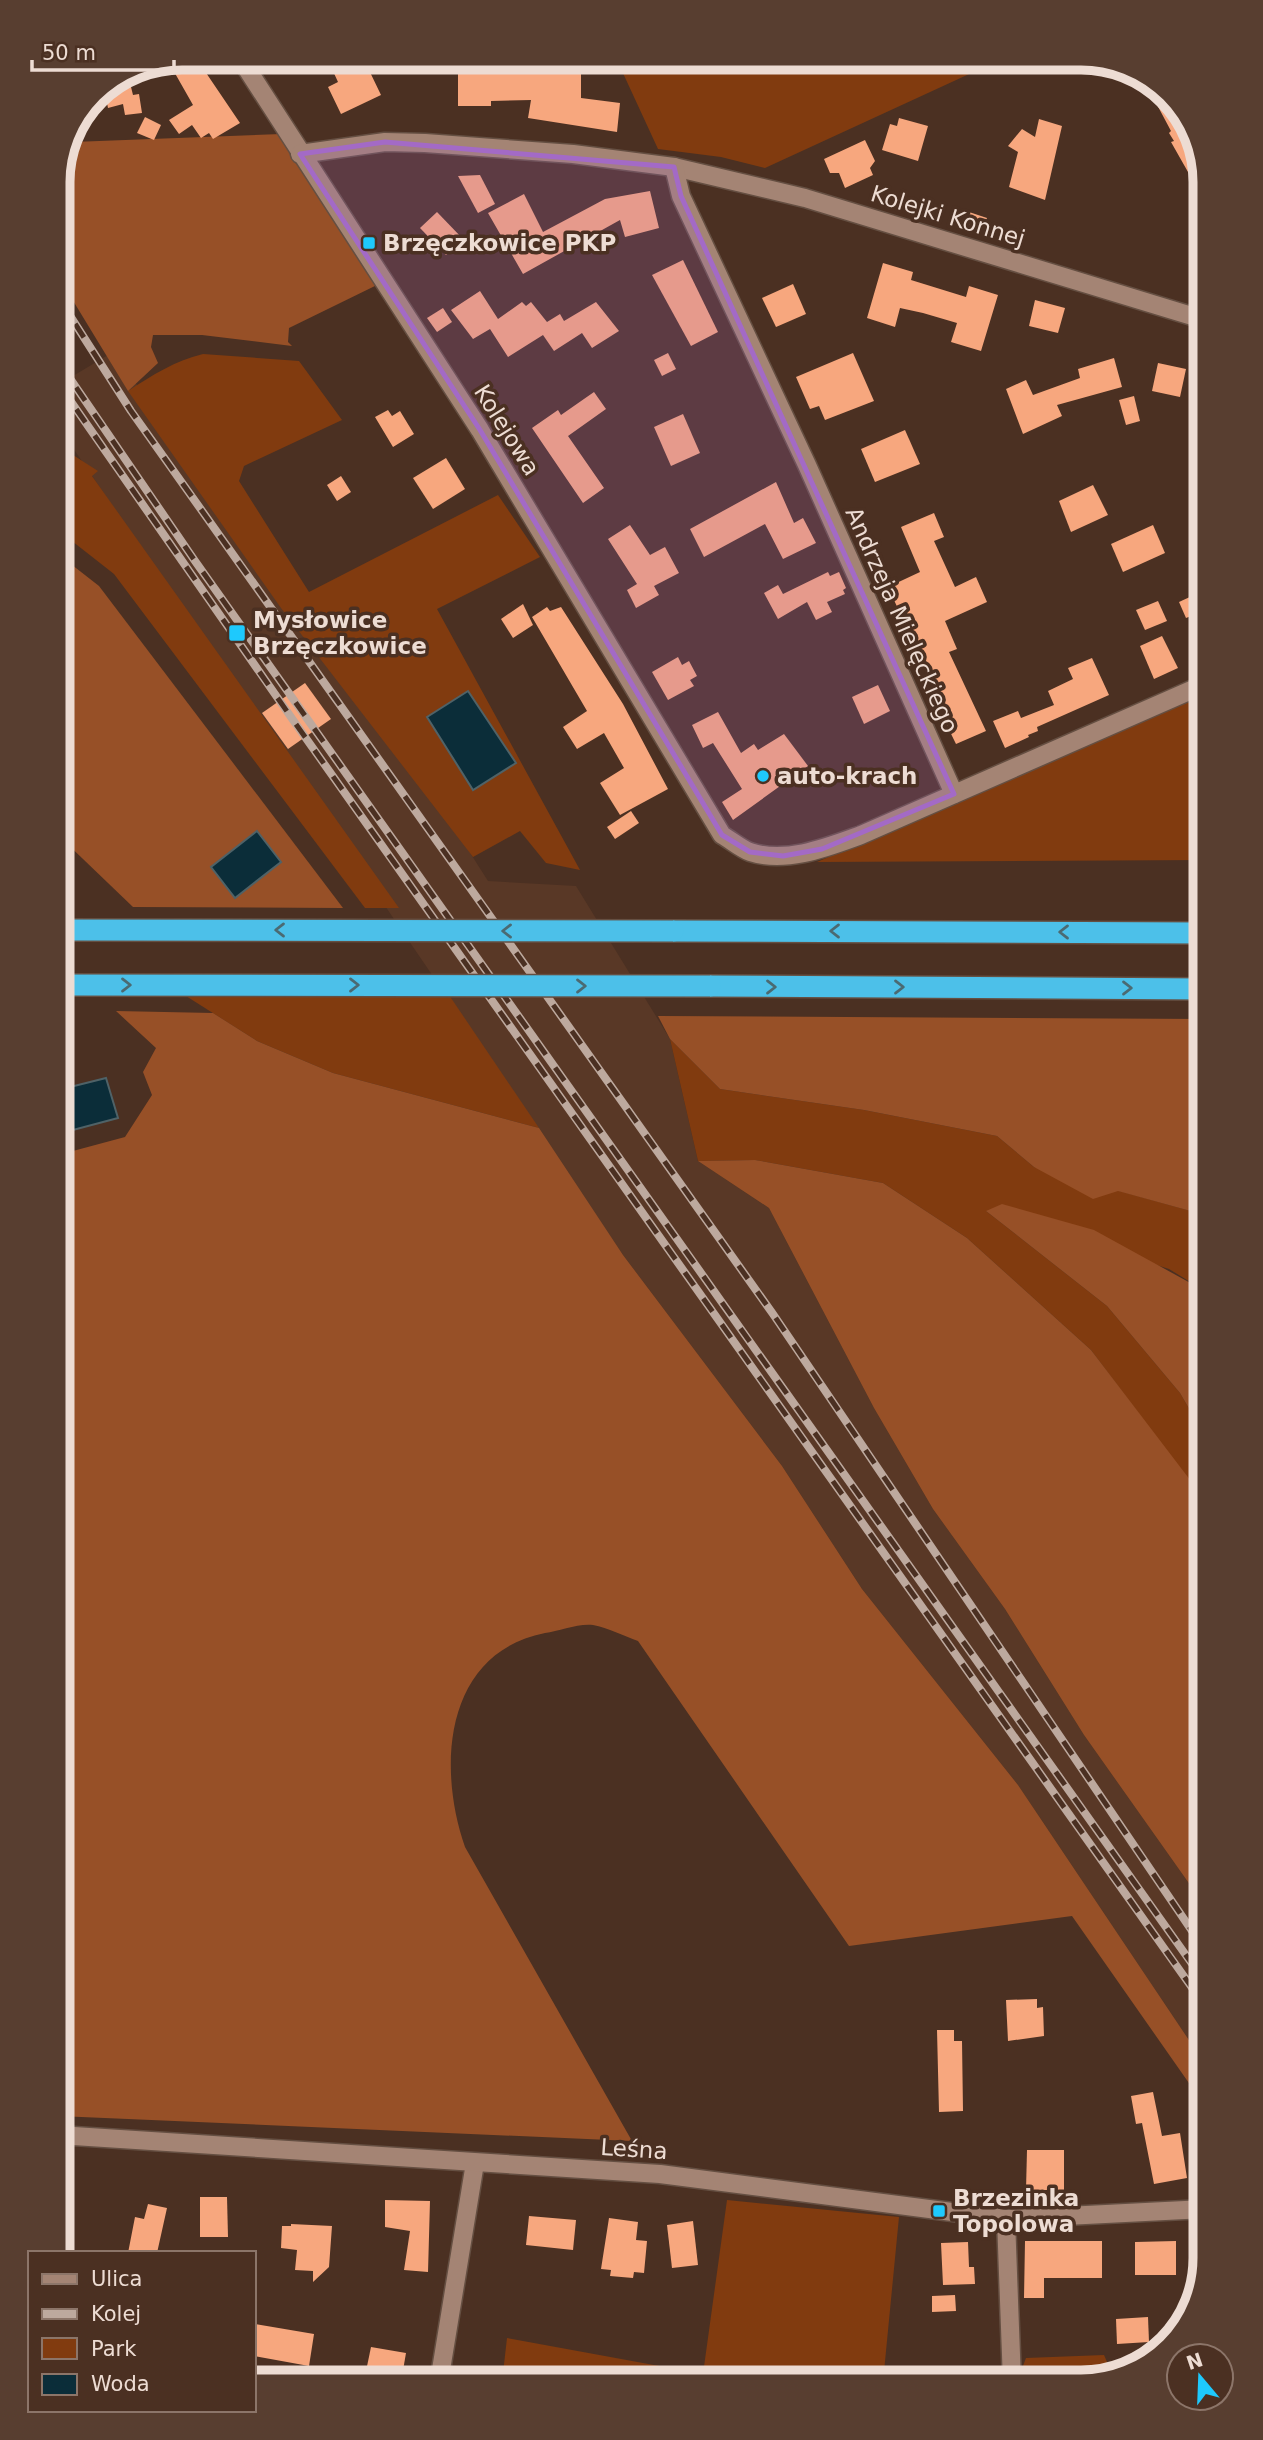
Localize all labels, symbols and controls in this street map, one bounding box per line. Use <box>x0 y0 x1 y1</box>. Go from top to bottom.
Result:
scale bar <box>32 28 173 72</box>
text: 50 m <box>42 41 96 65</box>
street label: Kolejki Konnej <box>868 180 1028 252</box>
place label: Brzęczkowice PKP <box>383 230 616 256</box>
marker: Brzęczkowice PKP <box>361 235 377 251</box>
street label: Kolejowa <box>469 380 545 480</box>
street label: Andrzeja Mielęckiego <box>840 503 964 737</box>
place label: Mysłowice Brzęczkowice <box>253 607 427 659</box>
marker: Mysłowice Brzęczkowice <box>227 623 247 643</box>
place label: auto-krach <box>777 763 917 789</box>
marker: auto-krach <box>755 768 771 784</box>
one-way arrow <box>274 922 284 938</box>
one-way arrow <box>501 923 512 939</box>
one-way arrow <box>829 924 840 939</box>
one-way arrow <box>1058 924 1068 940</box>
one-way arrow <box>121 977 132 993</box>
one-way arrow <box>349 977 359 993</box>
one-way arrow <box>576 978 587 994</box>
one-way arrow <box>766 979 776 995</box>
one-way arrow <box>895 979 905 995</box>
one-way arrow <box>1122 980 1133 996</box>
street label: Leśna <box>600 2134 668 2164</box>
place label: Brzezinka Topolowa <box>953 2185 1079 2237</box>
marker: Brzezinka Topolowa <box>931 2203 947 2219</box>
legend <box>28 2251 256 2412</box>
text: Ulica <box>91 2267 142 2291</box>
text: Kolej <box>91 2302 141 2326</box>
text: Park <box>91 2337 137 2361</box>
north arrow <box>1165 2342 1235 2412</box>
text: N <box>1183 2348 1206 2374</box>
text: Woda <box>91 2372 150 2396</box>

